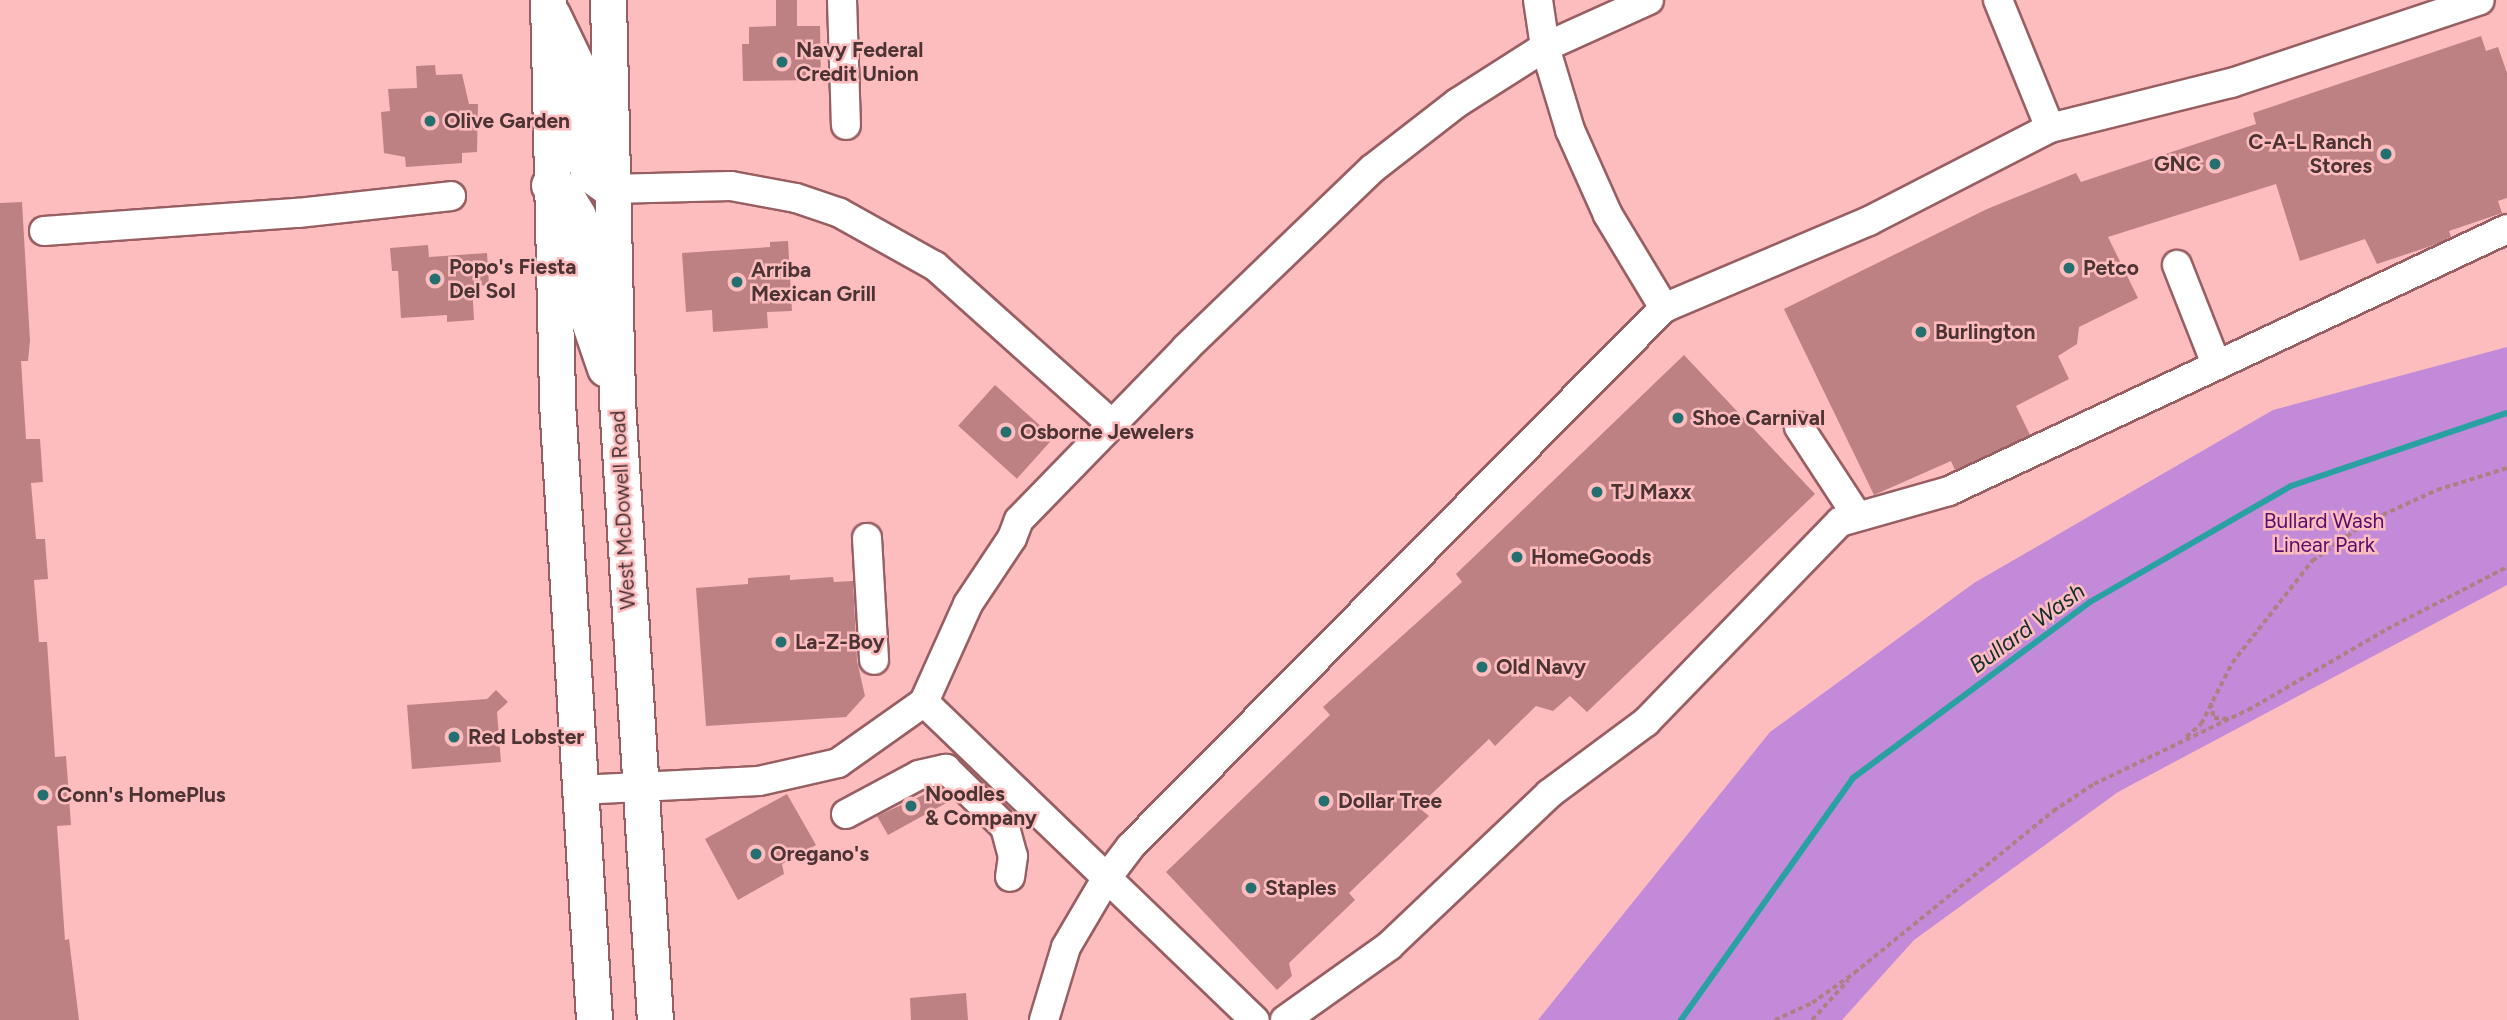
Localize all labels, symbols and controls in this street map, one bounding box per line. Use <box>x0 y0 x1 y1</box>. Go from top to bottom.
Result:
place label: Navy Federal Credit Union <box>796 37 923 87</box>
marker: Navy Federal Credit Union <box>774 54 790 70</box>
place label: Olive Garden <box>444 108 570 134</box>
marker: Olive Garden <box>422 113 438 129</box>
place label: C-A-L Ranch Stores <box>2248 129 2372 179</box>
marker: C-A-L Ranch Stores <box>2378 146 2394 162</box>
place label: GNC <box>2154 151 2201 177</box>
marker: GNC <box>2207 156 2223 172</box>
place label: Popo's Fiesta Del Sol <box>449 254 576 304</box>
place label: Petco <box>2083 255 2139 281</box>
place label: Arriba Mexican Grill <box>751 257 876 307</box>
marker: Petco <box>2061 260 2077 276</box>
marker: Popo's Fiesta Del Sol <box>427 271 443 287</box>
marker: Arriba Mexican Grill <box>729 274 745 290</box>
place label: Burlington <box>1935 319 2035 345</box>
marker: Burlington <box>1913 324 1929 340</box>
place label: Shoe Carnival <box>1692 405 1825 431</box>
street label: West McDowell Road <box>605 410 641 610</box>
marker: Shoe Carnival <box>1670 410 1686 426</box>
place label: Osborne Jewelers <box>1020 419 1194 445</box>
marker: Osborne Jewelers <box>998 424 1014 440</box>
place label: TJ Maxx <box>1611 479 1692 505</box>
marker: TJ Maxx <box>1589 484 1605 500</box>
park label: Bullard Wash Linear Park <box>2264 508 2384 558</box>
place label: HomeGoods <box>1531 544 1651 570</box>
marker: HomeGoods <box>1509 549 1525 565</box>
water label: Bullard Wash <box>1964 577 2090 679</box>
place label: La-Z-Boy <box>795 629 885 655</box>
marker: La-Z-Boy <box>773 634 789 650</box>
place label: Old Navy <box>1496 654 1586 680</box>
marker: Old Navy <box>1474 659 1490 675</box>
place label: Red Lobster <box>468 724 584 750</box>
marker: Red Lobster <box>446 729 462 745</box>
place label: Noodles & Company <box>925 781 1037 831</box>
place label: Conn's HomePlus <box>57 782 226 808</box>
marker: Conn's HomePlus <box>35 787 51 803</box>
place label: Dollar Tree <box>1338 788 1442 814</box>
marker: Dollar Tree <box>1316 793 1332 809</box>
marker: Noodles & Company <box>903 798 919 814</box>
place label: Oregano's <box>770 841 869 867</box>
marker: Oregano's <box>748 846 764 862</box>
place label: Staples <box>1265 875 1336 901</box>
marker: Staples <box>1243 880 1259 896</box>

